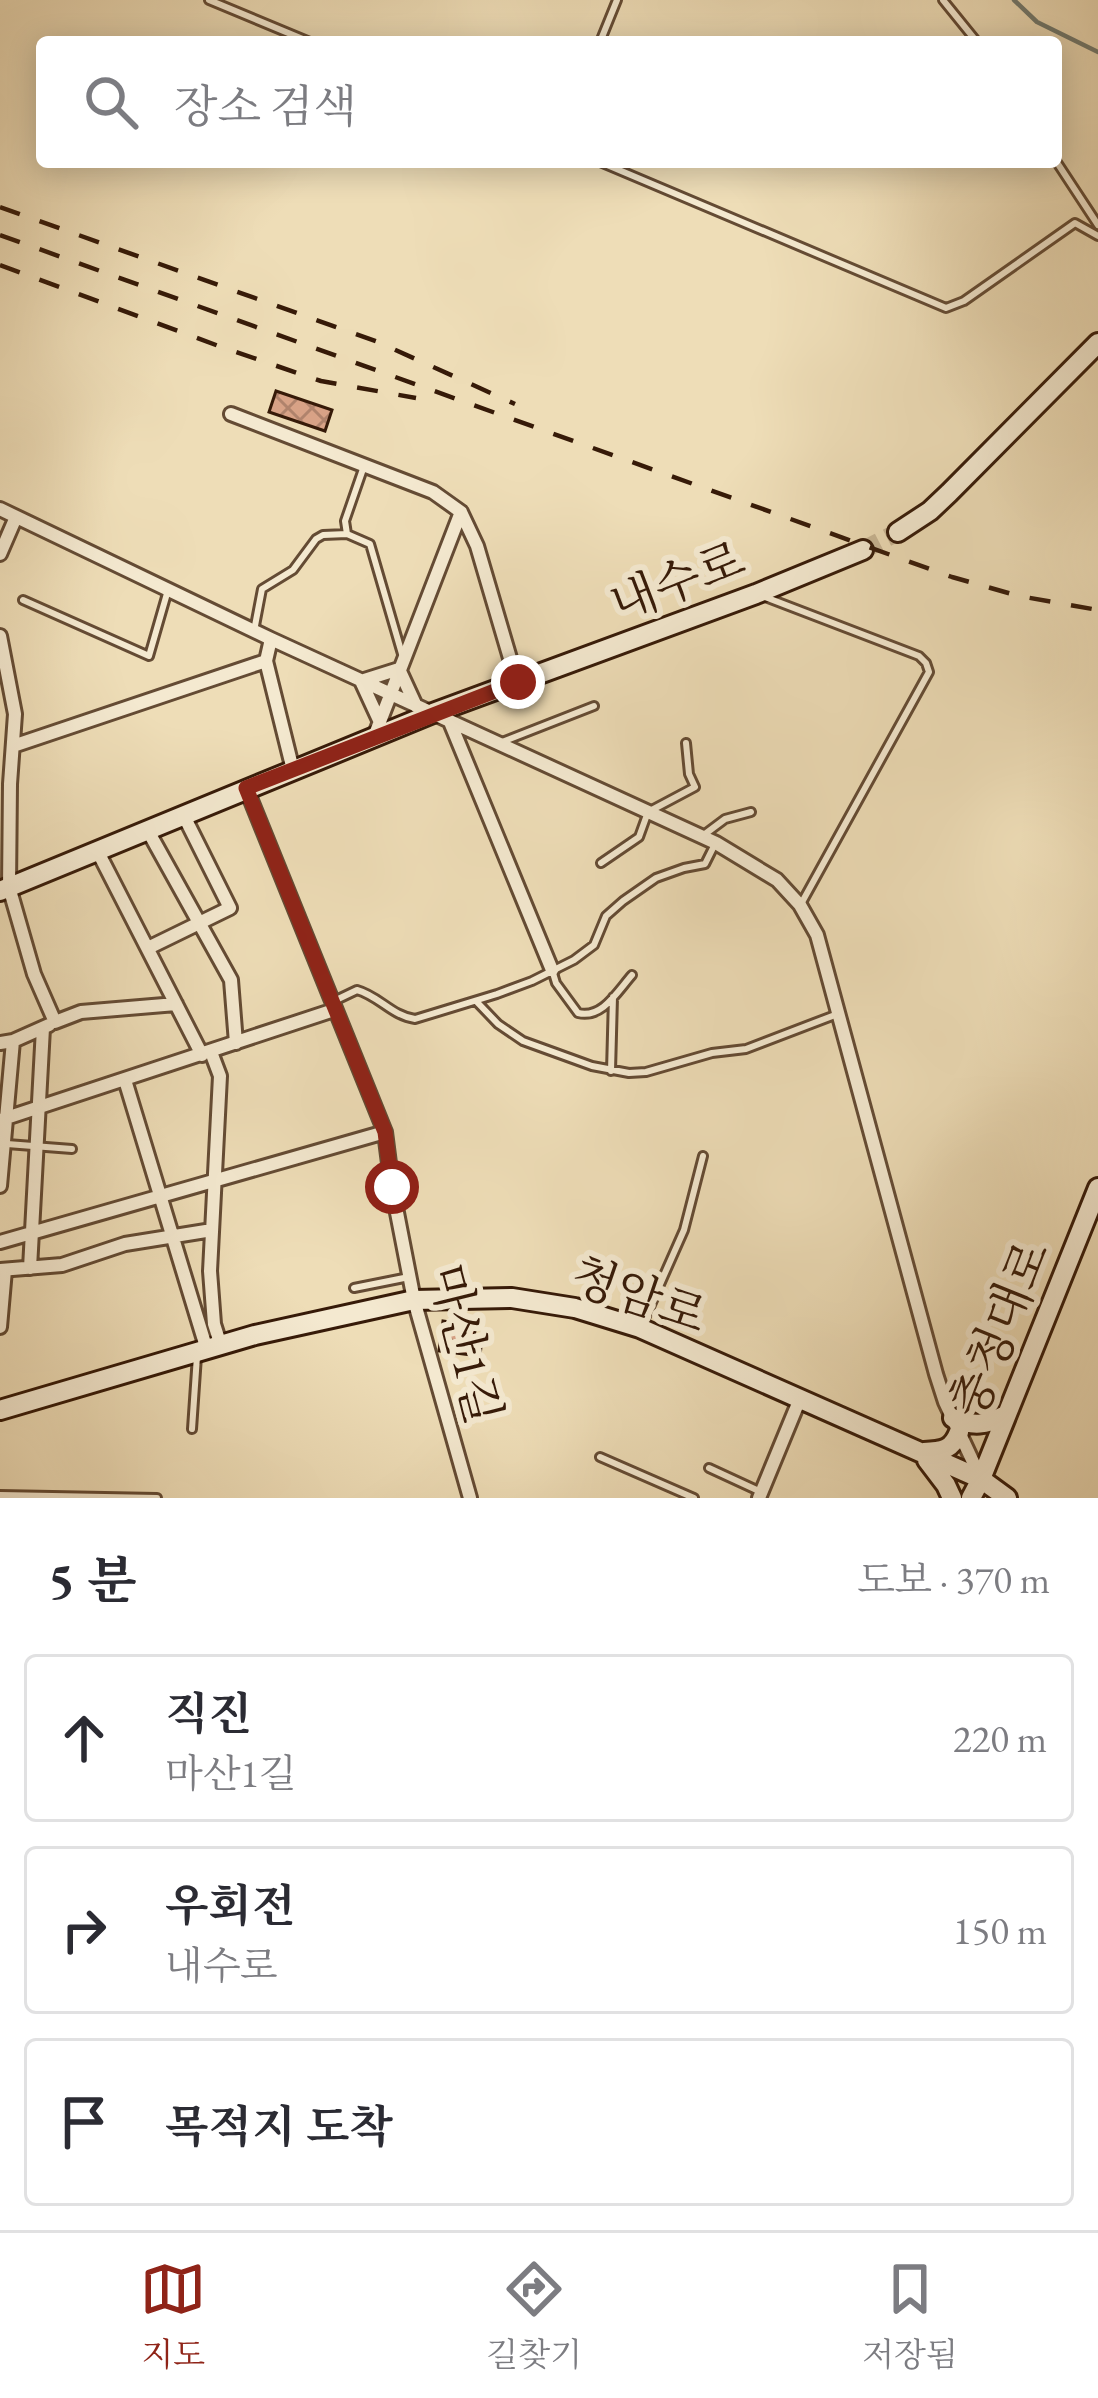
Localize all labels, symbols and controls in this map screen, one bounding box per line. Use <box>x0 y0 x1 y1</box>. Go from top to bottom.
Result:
search box <box>36 36 1062 168</box>
icon: search <box>78 69 144 135</box>
text: 장소 검색 <box>174 77 357 135</box>
street label: 내수로 <box>601 527 753 635</box>
route end <box>491 655 545 709</box>
route start <box>365 1160 419 1214</box>
street label: 충청대로 <box>936 1231 1062 1427</box>
street label: 청암로 <box>563 1243 715 1347</box>
street label: 마산1길 <box>416 1258 516 1430</box>
text: 5 분 <box>48 1547 136 1613</box>
text: 도보 · 370 m <box>857 1554 1050 1605</box>
text: 직진 <box>165 1684 252 1742</box>
icon: ahead <box>51 1705 117 1771</box>
text: 220 m <box>953 1713 1047 1764</box>
text: 마산1길 <box>165 1748 297 1799</box>
text: 우회전 <box>165 1876 295 1934</box>
icon: right <box>51 1897 117 1963</box>
text: 150 m <box>953 1905 1047 1956</box>
text: 내수로 <box>165 1940 278 1991</box>
icon: arrive <box>51 2089 117 2155</box>
text: 목적지 도착 <box>165 2097 393 2155</box>
tab: 지도 <box>140 2256 206 2376</box>
tab: 길찾기 <box>486 2256 582 2376</box>
tab: 저장됨 <box>862 2256 958 2376</box>

